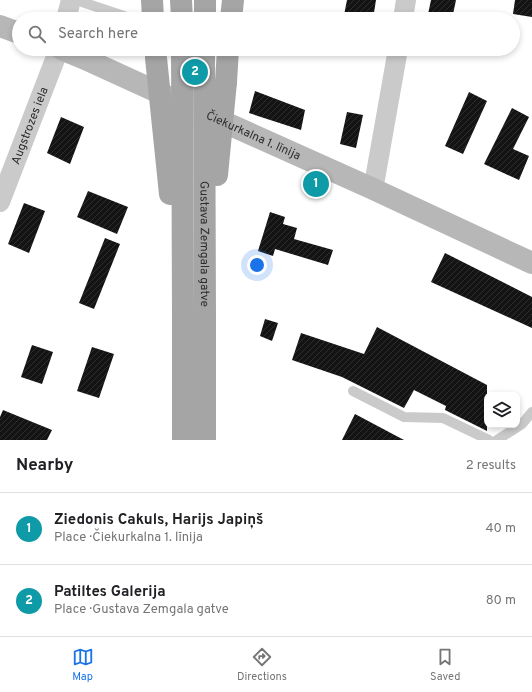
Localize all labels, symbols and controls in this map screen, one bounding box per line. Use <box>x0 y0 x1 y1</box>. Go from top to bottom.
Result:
search box <box>12 12 520 56</box>
icon: search <box>26 23 48 45</box>
text: Search here <box>58 25 138 44</box>
pin: 2 <box>182 57 208 87</box>
street label: Augstrozes iela <box>8 85 53 167</box>
street label: Čiekurkalna 1. līnija <box>203 108 303 164</box>
pin: 1 <box>303 169 329 199</box>
street label: Gustava Zemgala gatve <box>195 181 212 307</box>
your location <box>247 255 267 275</box>
map controls <box>484 392 520 428</box>
button: layers <box>484 392 520 428</box>
text: Nearby <box>16 455 73 477</box>
text: 2 results <box>466 458 516 474</box>
text: Ziedonis Cakuls, Harijs Japiņš <box>54 511 263 530</box>
text: 1 <box>26 521 32 537</box>
text: 40 m <box>486 521 516 537</box>
text: Place · Čiekurkalna 1. līnija <box>54 530 203 546</box>
text: Patiltes Galerija <box>54 583 166 602</box>
text: 2 <box>25 593 33 609</box>
text: 80 m <box>486 593 516 609</box>
text: Place · Gustava Zemgala gatve <box>54 602 229 618</box>
tab: Map <box>72 646 94 684</box>
tab: Directions <box>237 646 287 684</box>
tab: Saved <box>430 646 460 684</box>

